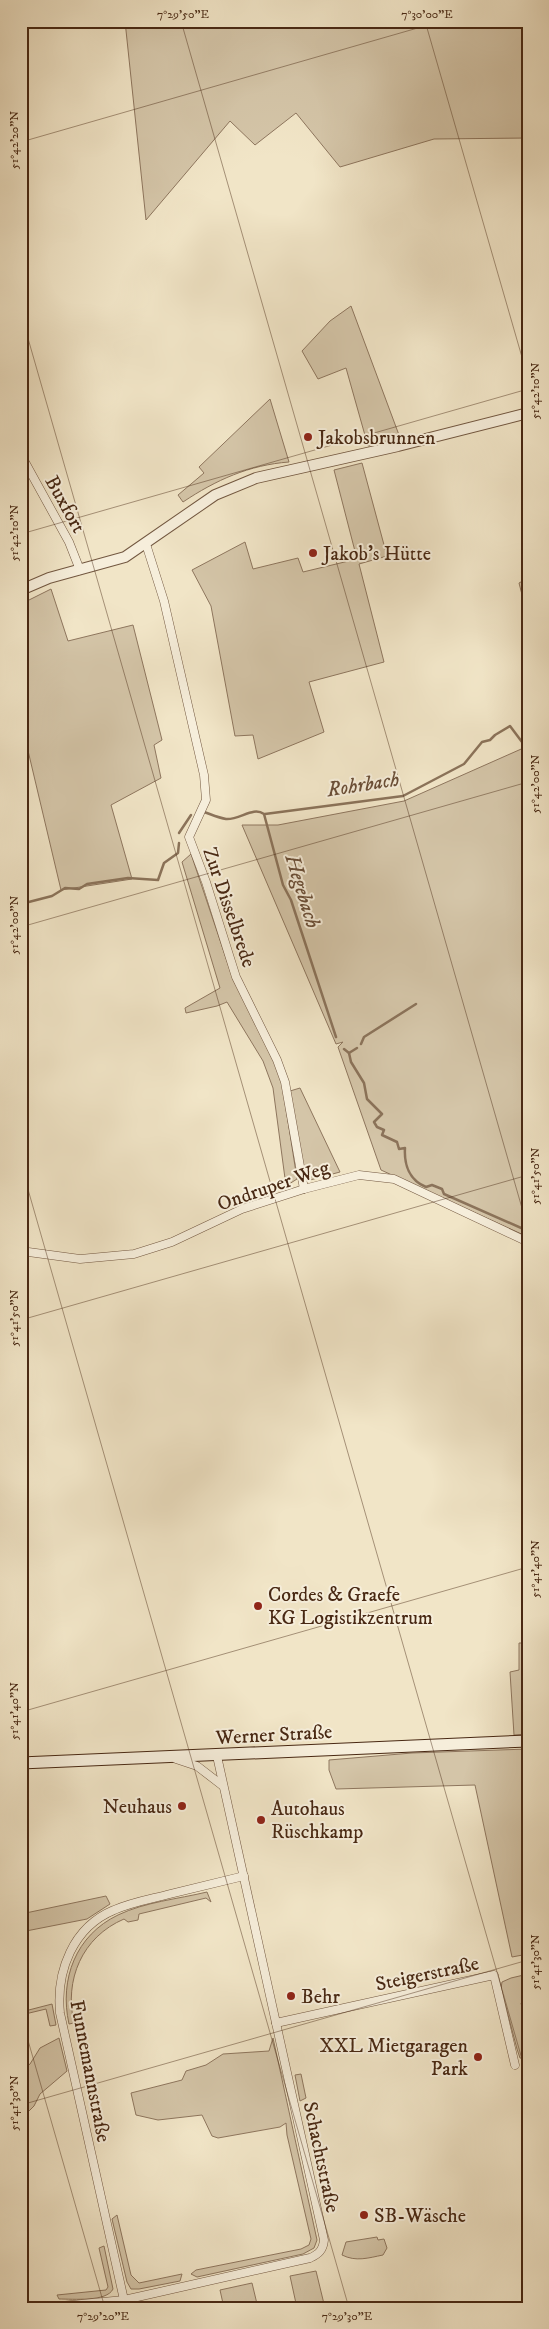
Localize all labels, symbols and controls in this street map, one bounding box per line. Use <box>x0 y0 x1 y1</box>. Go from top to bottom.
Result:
text: 7°29'50"E <box>157 7 209 22</box>
text: 7°30'00"E <box>401 7 453 22</box>
text: 51°42'20"N <box>7 111 22 169</box>
text: 51°42'10"N <box>528 362 543 419</box>
place label: Jakobsbrunnen <box>316 426 436 451</box>
marker: Jakobsbrunnen <box>302 431 314 443</box>
street label: Buxfort <box>39 472 91 538</box>
text: 51°42'10"N <box>7 504 22 561</box>
place label: Jakob's Hütte <box>321 542 431 567</box>
marker: Jakob's Hütte <box>307 547 319 559</box>
text: 51°42'00"N <box>528 754 543 813</box>
water label: Rohrbach <box>324 766 401 804</box>
street label: Zur Disselbrede <box>196 844 261 971</box>
water label: Hegebach <box>278 850 326 931</box>
text: 51°42'00"N <box>7 895 22 954</box>
text: 51°41'50"N <box>528 1147 543 1204</box>
street label: Ondruper Weg <box>214 1155 333 1217</box>
text: 51°41'50"N <box>7 1289 22 1346</box>
text: 51°41'40"N <box>528 1540 543 1598</box>
place label: Cordes & Graefe KG Logistikzentrum <box>268 1583 433 1631</box>
marker: Cordes & Graefe KG Logistikzentrum <box>252 1600 264 1612</box>
text: 51°41'40"N <box>7 1682 22 1740</box>
street label: Werner Straße <box>214 1720 333 1751</box>
place label: Neuhaus <box>103 1795 172 1820</box>
place label: Autohaus Rüschkamp <box>271 1797 363 1845</box>
marker: Neuhaus <box>176 1800 188 1812</box>
marker: Autohaus Rüschkamp <box>255 1814 267 1826</box>
text: 51°41'30"N <box>528 1934 543 1990</box>
street label: Steigerstraße <box>373 1951 481 1998</box>
place label: Behr <box>301 1985 340 2010</box>
marker: Behr <box>285 1990 297 2002</box>
street label: Funnemannstraße <box>63 1998 116 2145</box>
place label: XXL Mietgaragen Park <box>320 2034 469 2082</box>
marker: XXL Mietgaragen Park <box>472 2051 484 2063</box>
text: 51°41'30"N <box>7 2075 22 2131</box>
street label: Schachtstraße <box>297 2100 344 2215</box>
place label: SB-Wäsche <box>374 2204 466 2229</box>
marker: SB-Wäsche <box>358 2209 370 2221</box>
text: 7°29'20"E <box>77 2309 129 2324</box>
text: 7°29'30"E <box>322 2309 373 2324</box>

